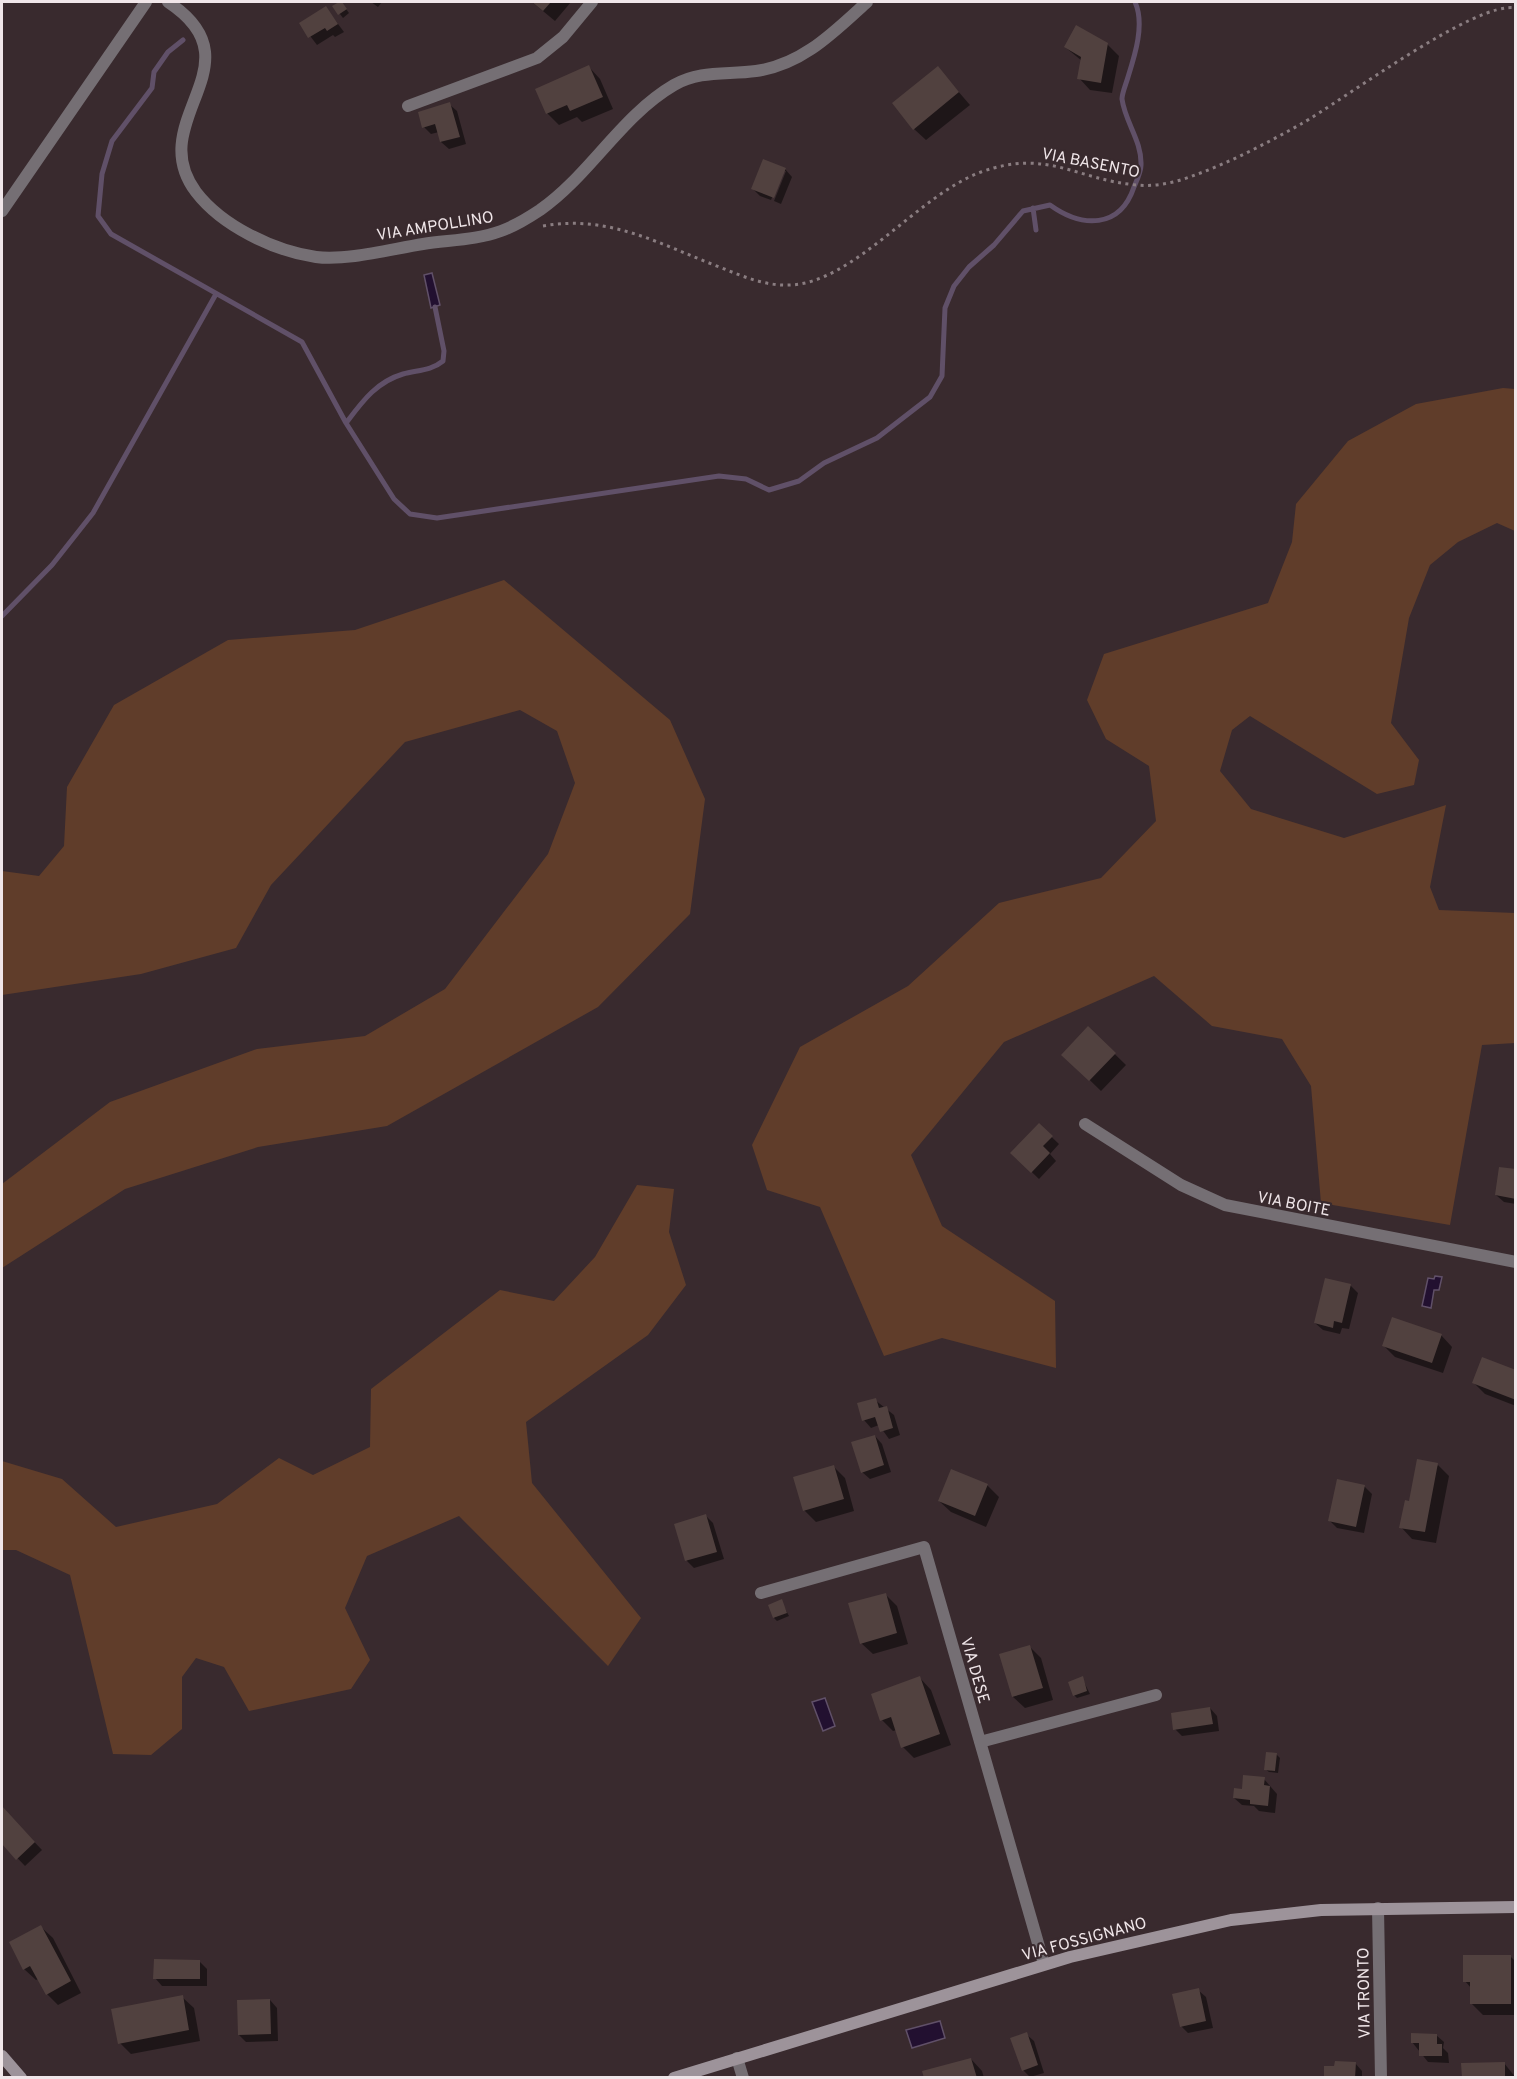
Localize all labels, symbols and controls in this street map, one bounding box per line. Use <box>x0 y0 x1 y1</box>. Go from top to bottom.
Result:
street label: VIA BASENTO <box>1040 145 1142 183</box>
street label: VIA AMPOLLINO <box>375 208 495 246</box>
street label: VIA BOITE <box>1255 1188 1332 1222</box>
street label: VIA DESE <box>955 1635 993 1706</box>
street label: VIA FOSSIGNANO <box>1020 1914 1149 1966</box>
street label: VIA TRONTO <box>1354 1947 1376 2039</box>

